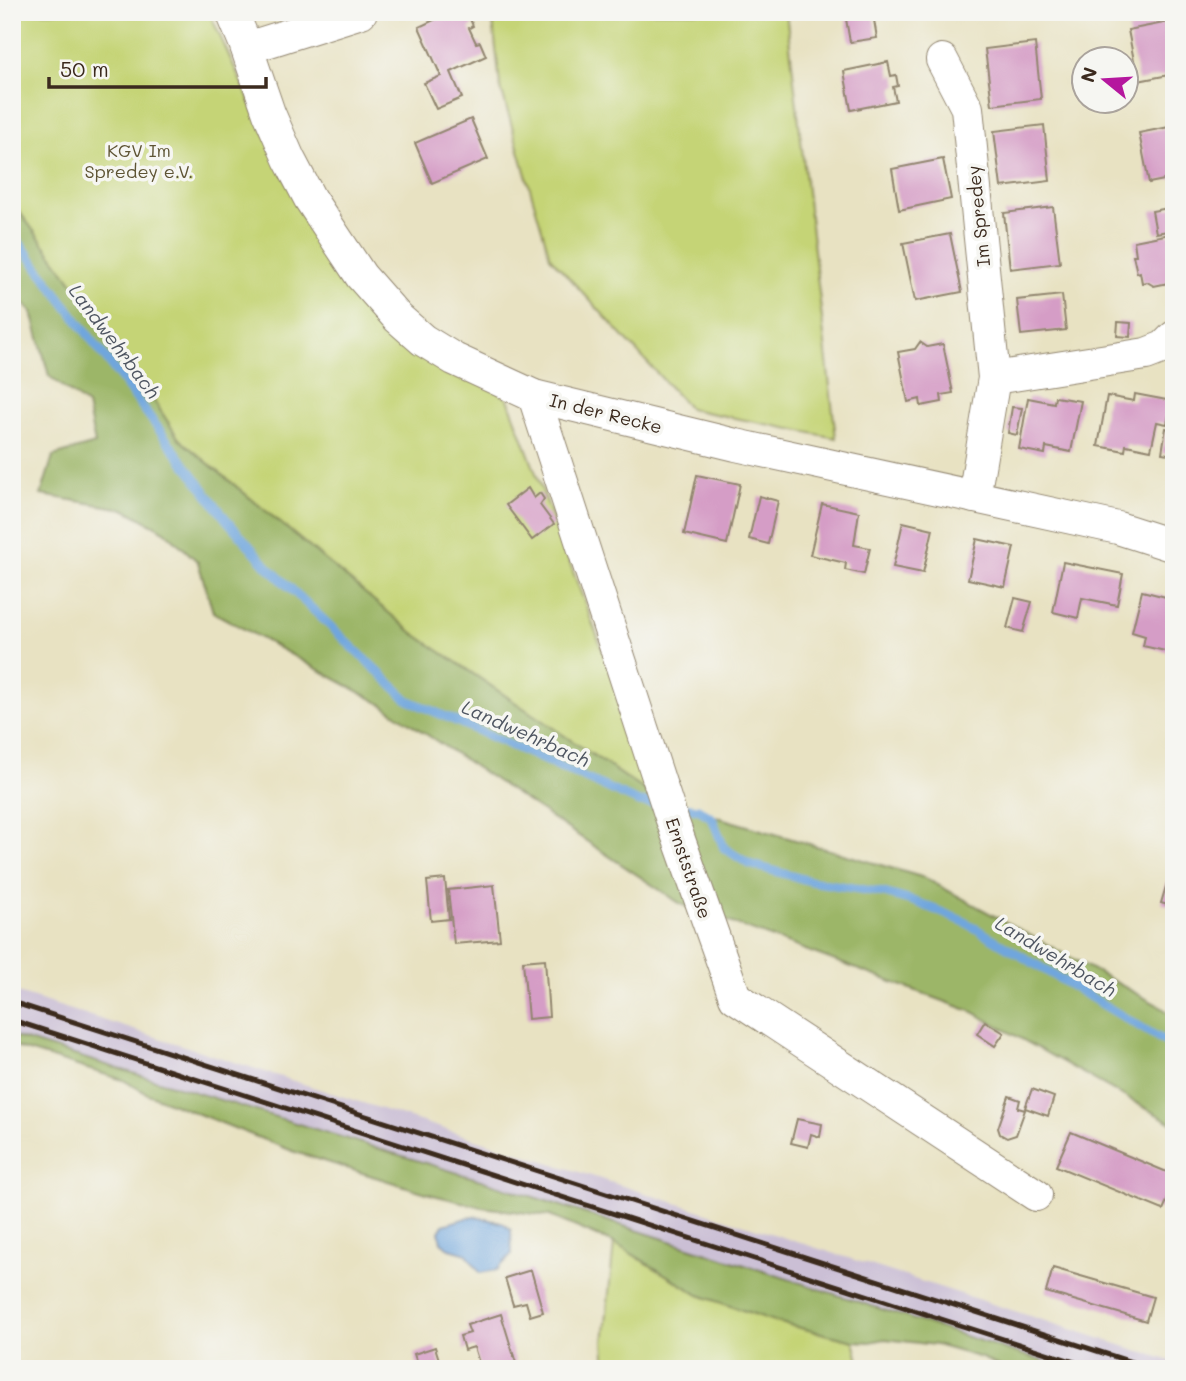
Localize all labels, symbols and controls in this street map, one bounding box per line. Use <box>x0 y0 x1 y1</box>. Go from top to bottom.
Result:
scale bar <box>49 46 266 90</box>
north arrow <box>1070 46 1140 116</box>
text: 50 m <box>60 55 109 82</box>
text: N <box>1074 64 1102 85</box>
park label: KGV Im Spredey e.V. <box>85 138 193 183</box>
street label: Im Spredey <box>961 164 995 268</box>
water label: Landwehrbach <box>64 279 166 403</box>
street label: In der Recke <box>547 387 665 439</box>
water label: Landwehrbach <box>458 694 594 772</box>
street label: Ernststraße <box>660 814 718 922</box>
water label: Landwehrbach <box>991 910 1121 1002</box>

